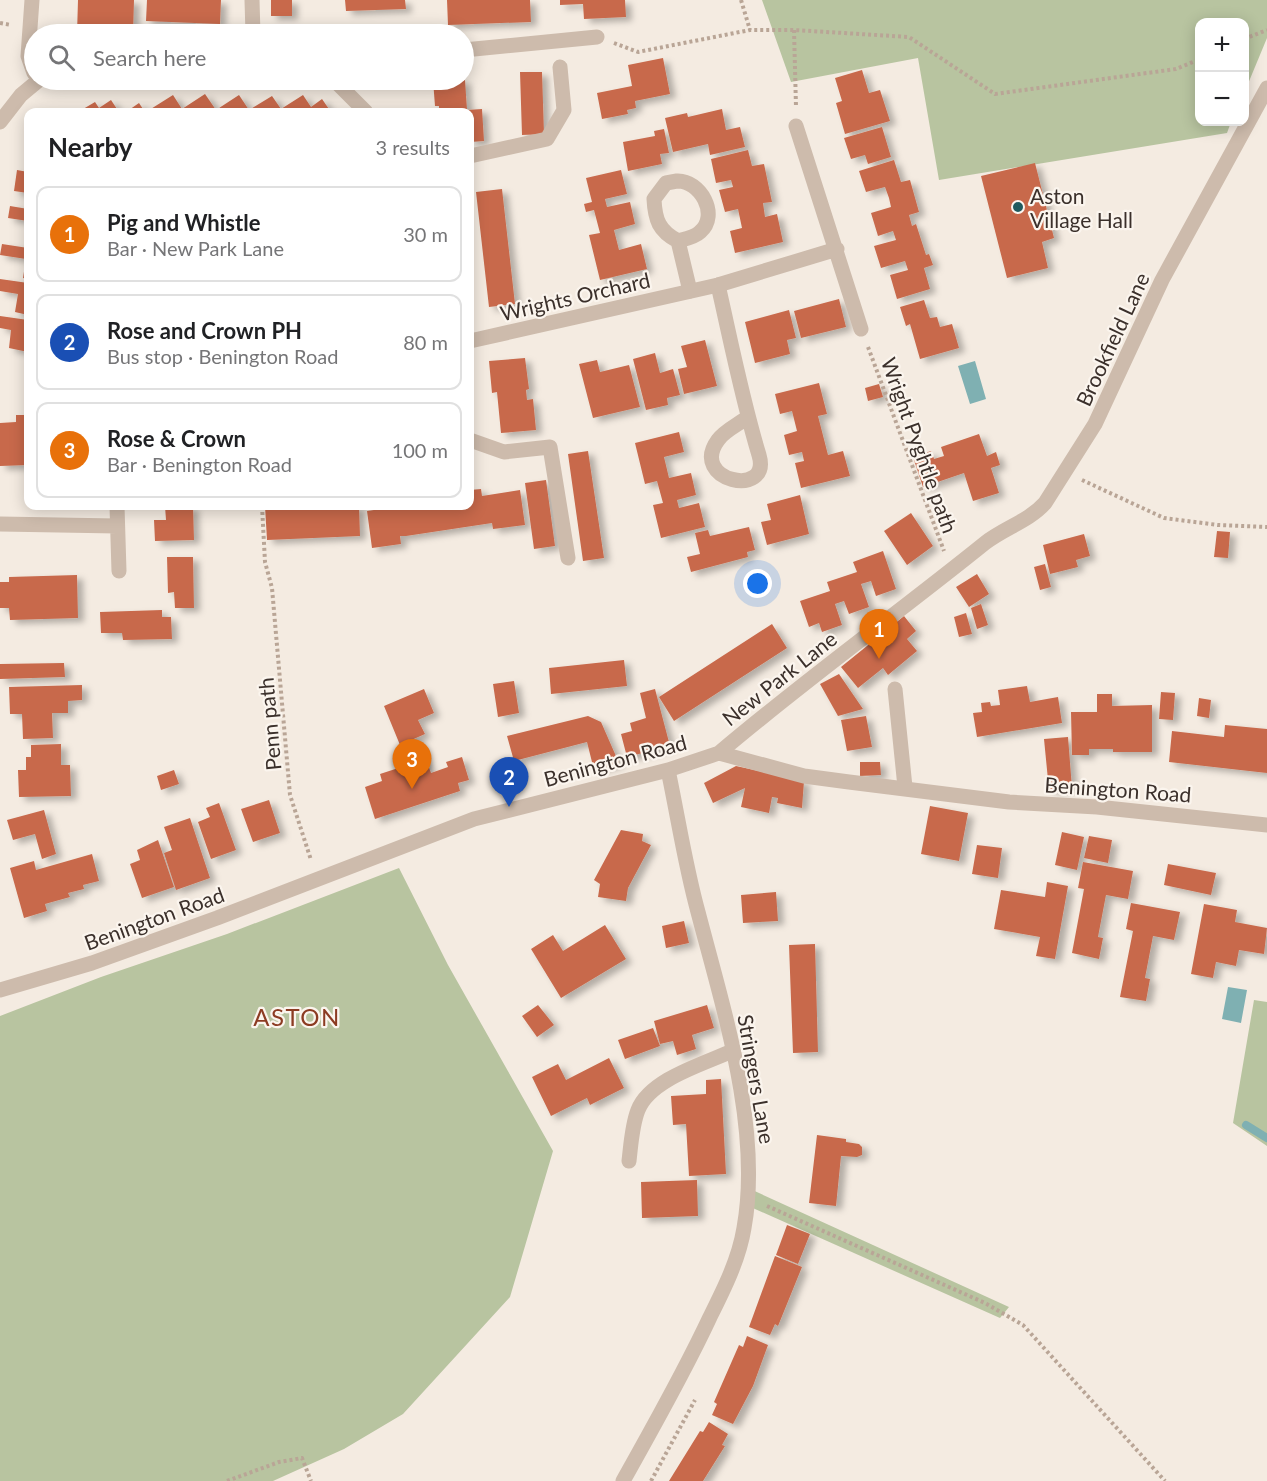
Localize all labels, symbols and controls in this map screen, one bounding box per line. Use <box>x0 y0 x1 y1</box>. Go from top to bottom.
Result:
map controls <box>1195 18 1249 126</box>
button: + <box>1195 18 1249 72</box>
search box <box>24 24 474 90</box>
icon: search <box>45 41 78 74</box>
text: Search here <box>93 44 206 71</box>
button: − <box>1195 72 1249 126</box>
text: Nearby <box>48 131 133 163</box>
text: 3 results <box>375 135 450 159</box>
place label: Aston Village Hall <box>1030 183 1133 232</box>
marker: Aston Village Hall <box>1011 200 1025 214</box>
text: Pig and Whistle <box>107 209 260 236</box>
text: 1 <box>64 222 75 246</box>
text: 30 m <box>403 222 448 246</box>
text: Bar · New Park Lane <box>107 236 284 260</box>
street label: Wrights Orchard <box>498 267 652 325</box>
street label: Brookfield Lane <box>1070 268 1154 410</box>
text: Rose and Crown PH <box>107 317 302 344</box>
text: 2 <box>64 330 75 354</box>
text: 80 m <box>403 330 448 354</box>
text: Bus stop · Benington Road <box>107 344 338 368</box>
street label: Wright Pyghtle path <box>877 354 963 536</box>
text: Rose & Crown <box>107 425 246 452</box>
text: 3 <box>64 438 75 462</box>
text: 100 m <box>392 438 448 462</box>
text: Bar · Benington Road <box>107 452 292 476</box>
your location <box>743 569 772 598</box>
pin: 1 <box>860 610 898 659</box>
street label: New Park Lane <box>717 625 841 731</box>
street label: Penn path <box>252 676 286 772</box>
street label: Benington Road <box>541 729 689 791</box>
pin: 3 <box>392 740 432 789</box>
pin: 2 <box>490 758 528 807</box>
street label: Benington Road <box>1044 771 1192 807</box>
street label: Benington Road <box>81 881 227 955</box>
district label: ASTON <box>253 1002 341 1031</box>
street label: Stringers Lane <box>733 1012 781 1146</box>

